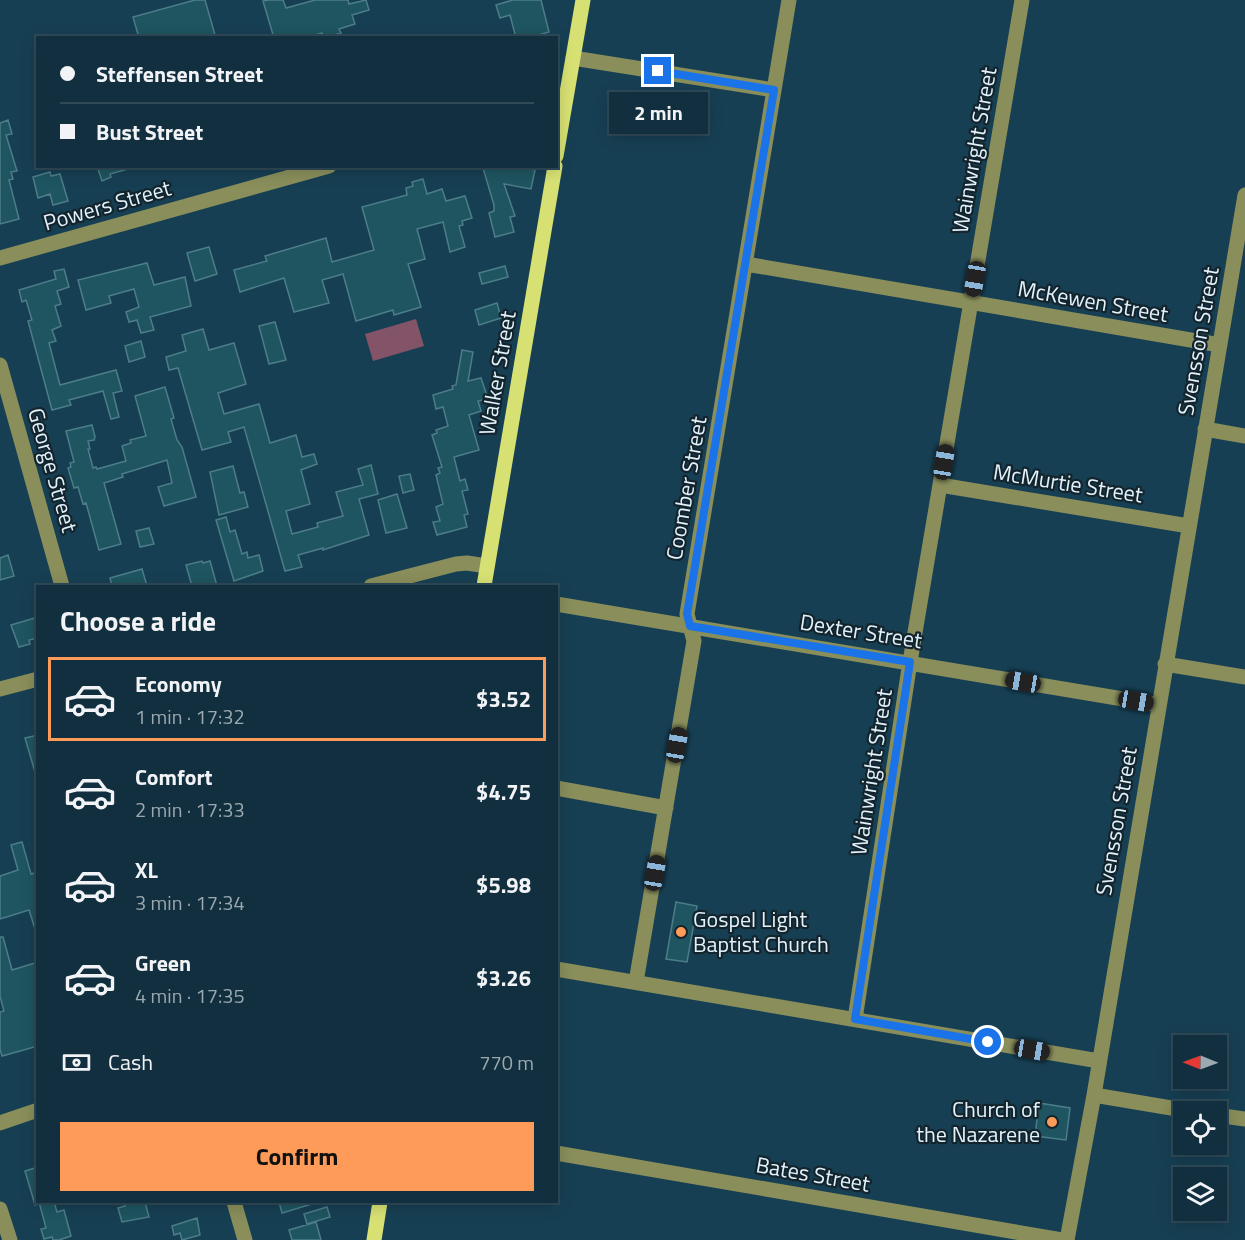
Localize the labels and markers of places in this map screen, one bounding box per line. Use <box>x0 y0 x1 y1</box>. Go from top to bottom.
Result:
place label: Gospel Light Baptist Church <box>693 902 829 961</box>
marker: Gospel Light Baptist Church <box>674 925 688 939</box>
place label: Church of the Nazarene <box>916 1092 1041 1151</box>
marker: Church of the Nazarene <box>1045 1115 1059 1129</box>

